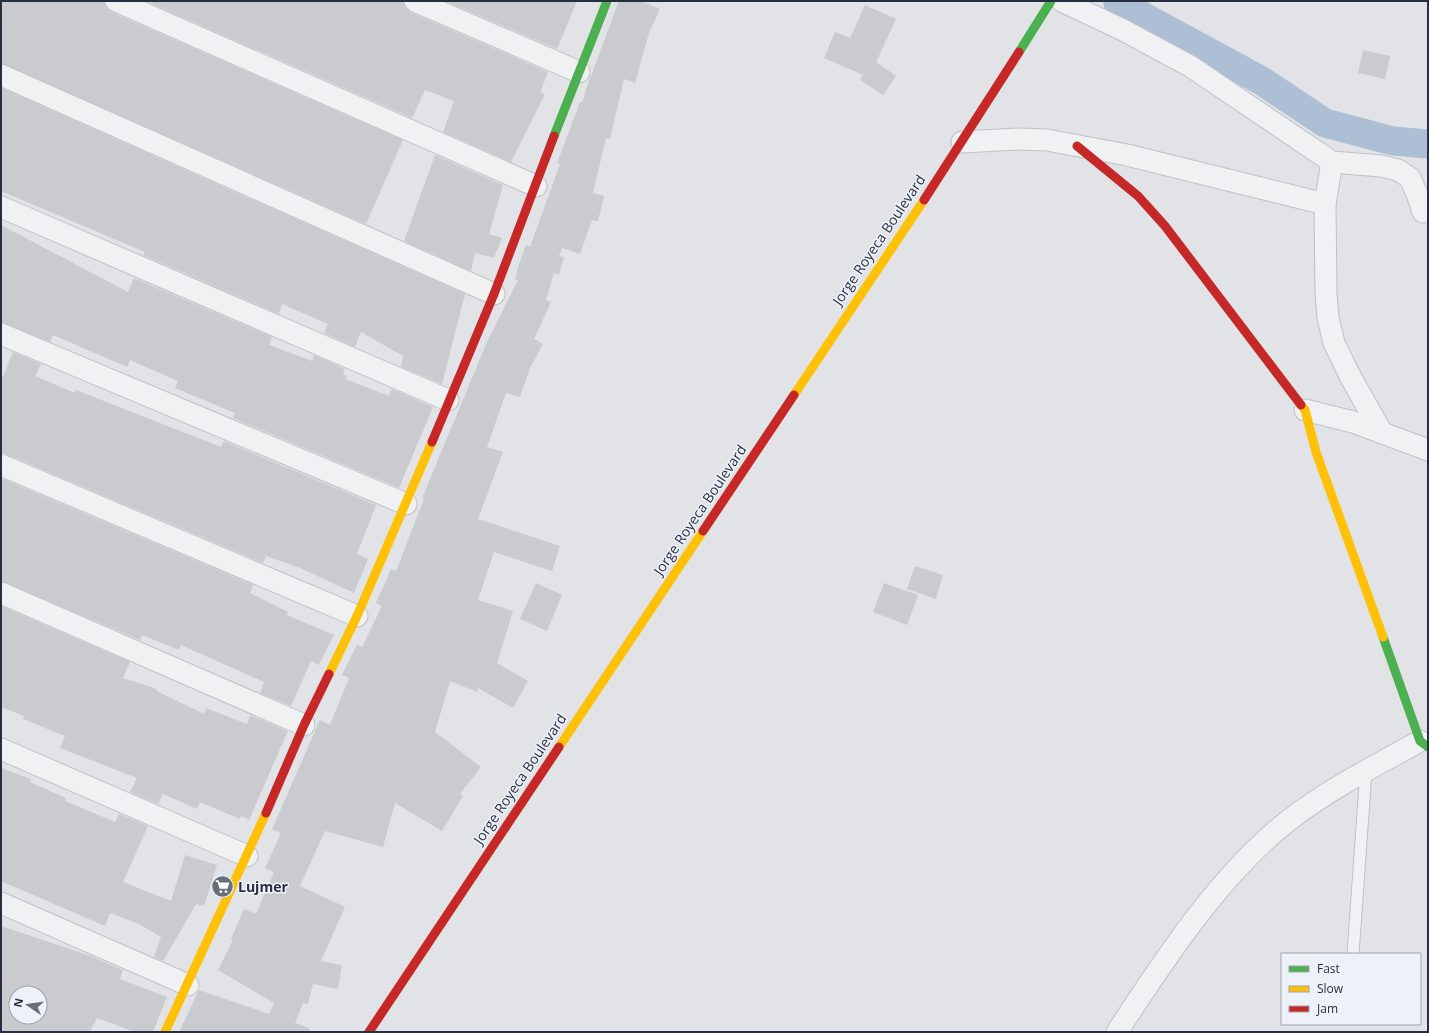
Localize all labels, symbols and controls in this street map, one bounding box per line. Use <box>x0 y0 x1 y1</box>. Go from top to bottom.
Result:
street label: Jorge Royeca Boulevard <box>827 171 929 310</box>
street label: Jorge Royeca Boulevard <box>648 441 750 580</box>
street label: Jorge Royeca Boulevard <box>468 710 570 849</box>
supermarket icon: Lujmer <box>209 874 235 900</box>
place label: Lujmer <box>238 877 288 896</box>
legend <box>1281 953 1421 1025</box>
text: Fast <box>1317 960 1340 977</box>
text: Slow <box>1317 980 1344 997</box>
north arrow <box>8 985 48 1025</box>
text: N <box>9 997 26 1009</box>
text: Jam <box>1316 1000 1338 1017</box>

